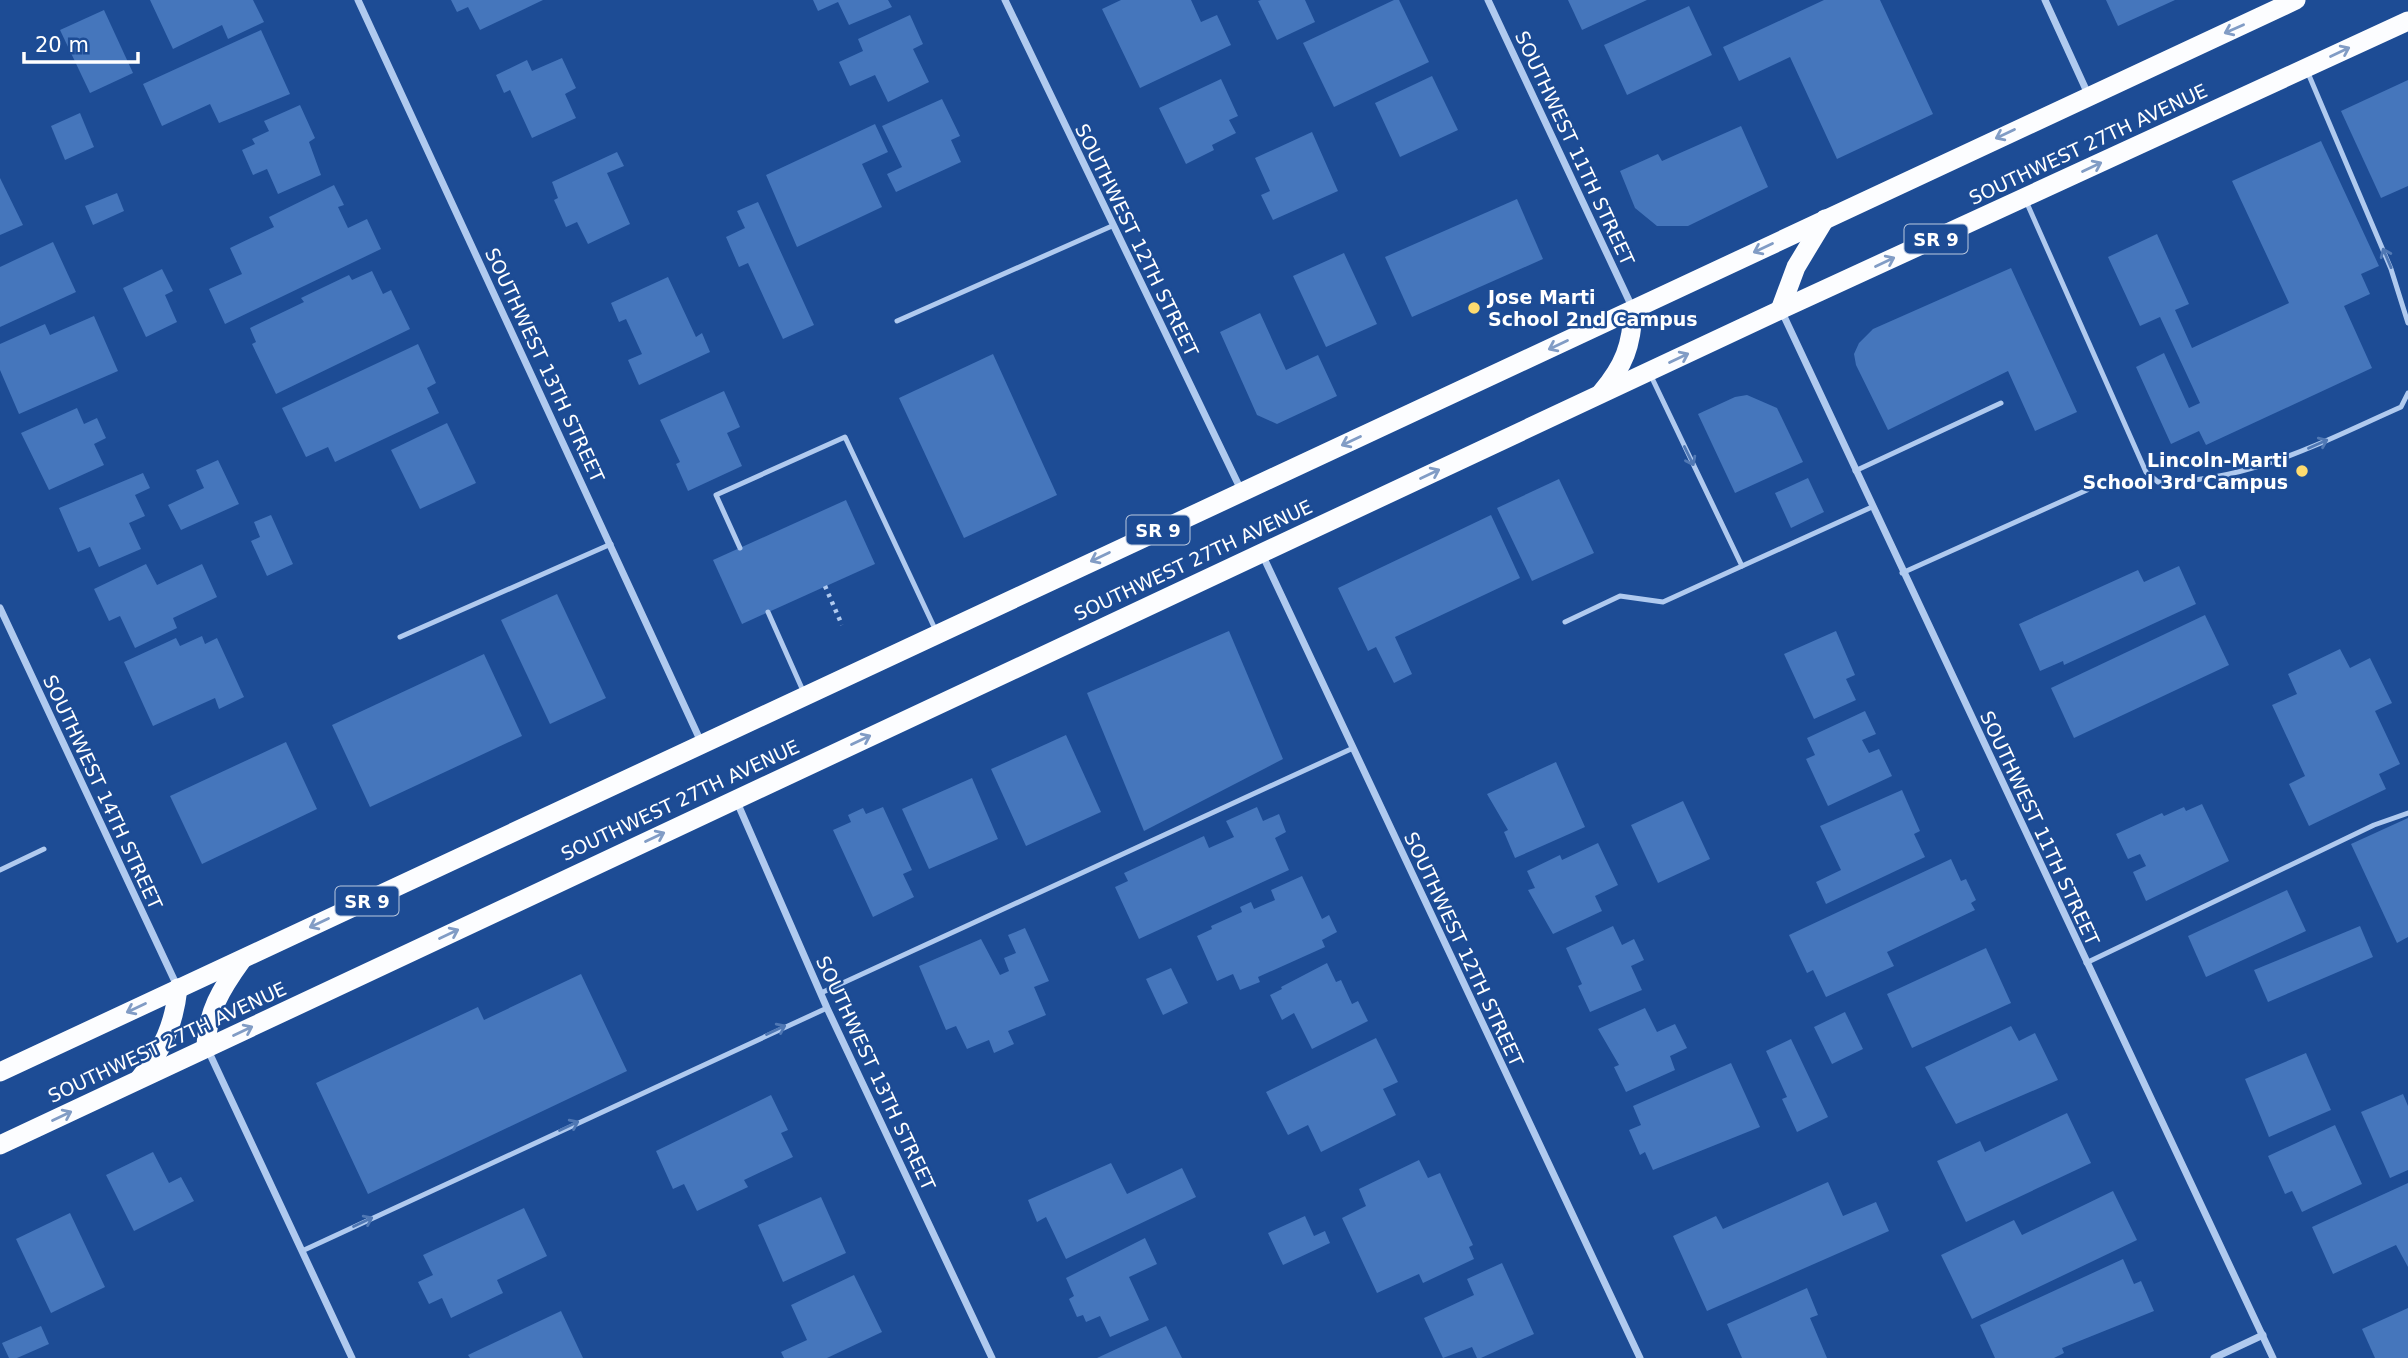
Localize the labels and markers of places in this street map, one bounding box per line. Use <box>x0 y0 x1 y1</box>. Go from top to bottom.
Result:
place label: Jose Marti School 2nd Campus <box>1486 286 1698 330</box>
marker: Jose Marti School 2nd Campus <box>1466 300 1482 316</box>
place label: Lincoln-Marti School 3rd Campus <box>2082 449 2288 493</box>
marker: Lincoln-Marti School 3rd Campus <box>2294 463 2310 479</box>

